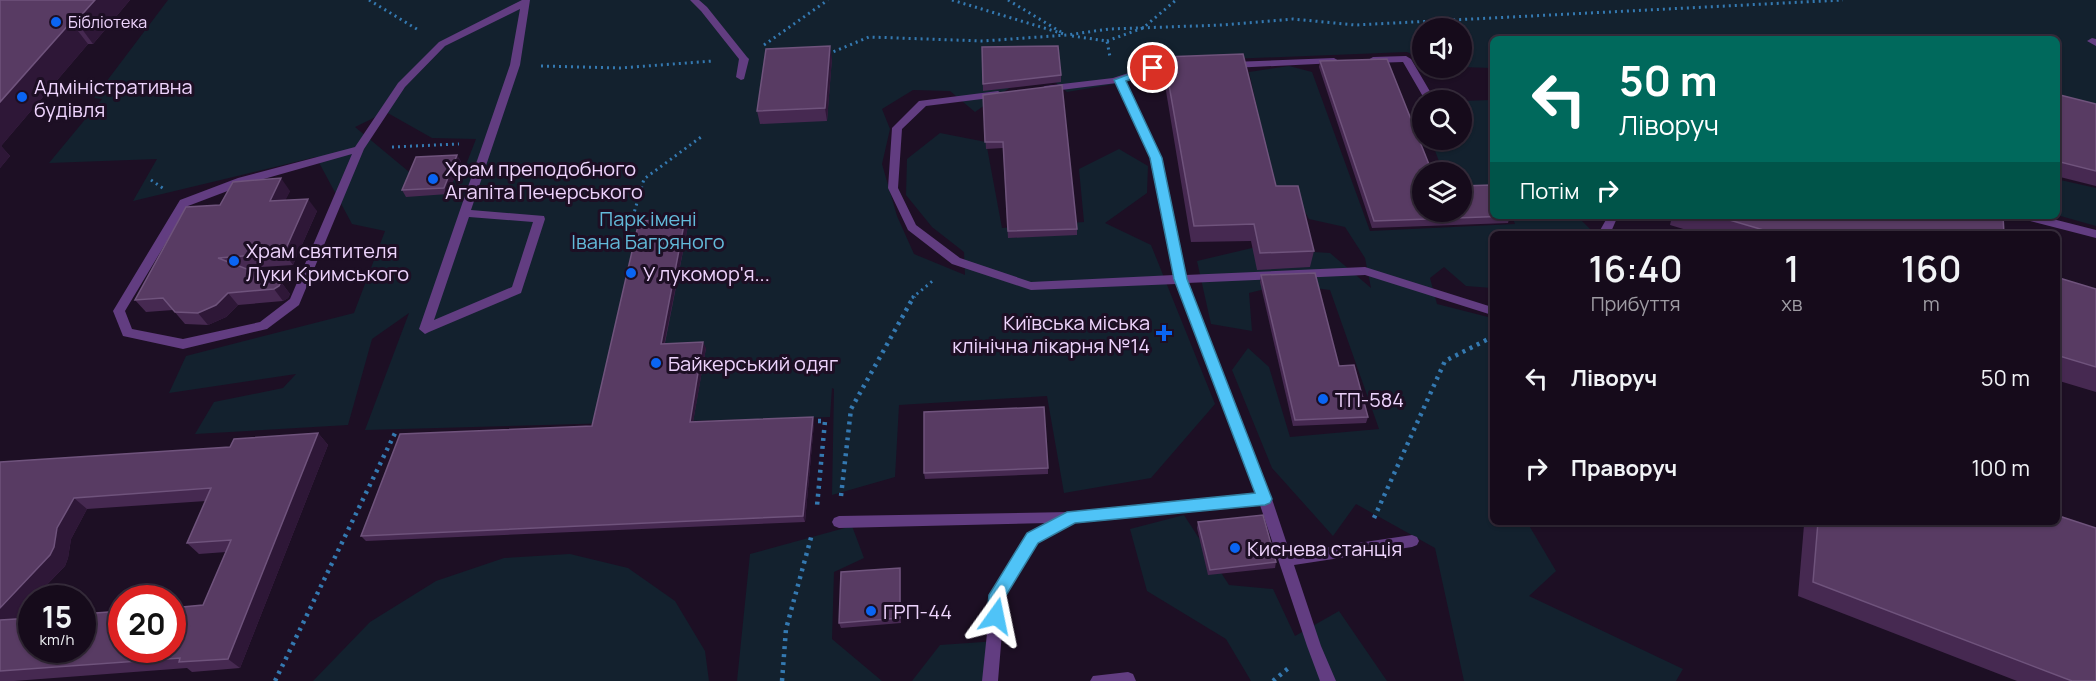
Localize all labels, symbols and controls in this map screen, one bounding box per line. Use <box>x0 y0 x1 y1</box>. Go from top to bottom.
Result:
place label: Бібліотека <box>68 11 147 33</box>
marker: Бібліотека <box>49 15 63 29</box>
map controls <box>1412 18 1472 222</box>
button: sound <box>1412 18 1472 78</box>
pin <box>1127 42 1178 93</box>
icon: arrive <box>1136 51 1169 84</box>
text: 50 m <box>1619 51 1717 109</box>
icon: left <box>1520 60 1598 138</box>
place label: Адміністративна будівля <box>34 73 193 123</box>
marker: Адміністративна будівля <box>15 90 29 104</box>
button: search <box>1412 90 1472 150</box>
text: Ліворуч <box>1619 106 1719 143</box>
place label: Храм преподобного Агапіта Печерського <box>445 155 643 205</box>
button: layers <box>1412 162 1472 222</box>
marker: Храм преподобного Агапіта Печерського <box>426 172 440 186</box>
icon: right <box>1591 174 1624 207</box>
text: Потім <box>1520 176 1579 206</box>
park label: Парк імені Івана Багряного <box>571 205 725 255</box>
place label: Храм святителя Луки Кримського <box>246 237 409 287</box>
text: 16:40 <box>1588 244 1683 293</box>
text: 1 <box>1784 244 1799 293</box>
text: 160 <box>1901 244 1962 293</box>
marker: Храм святителя Луки Кримського <box>227 254 241 268</box>
place label: У лукомор'я... <box>643 260 770 287</box>
marker: У лукомор'я... <box>624 266 638 280</box>
text: Прибуття <box>1591 290 1680 317</box>
text: хв <box>1781 290 1802 317</box>
text: m <box>1923 290 1940 317</box>
place label: Київська міська клінічна лікарня №14 <box>952 309 1150 359</box>
marker: Київська міська клінічна лікарня №14 <box>1155 324 1173 342</box>
place label: Байкерський одяг <box>668 350 838 377</box>
marker: Байкерський одяг <box>649 356 663 370</box>
icon: left <box>1520 362 1553 395</box>
text: Ліворуч <box>1571 363 1657 393</box>
text: 50 m <box>1981 363 2030 393</box>
place label: ТП-584 <box>1335 386 1404 413</box>
marker: ТП-584 <box>1316 392 1330 406</box>
icon: right <box>1520 452 1553 485</box>
text: Праворуч <box>1571 453 1677 483</box>
text: 100 m <box>1972 453 2030 483</box>
place label: Киснева станція <box>1247 535 1402 562</box>
marker: Киснева станція <box>1228 541 1242 555</box>
position arrow <box>964 584 1028 648</box>
speed limit sign: 20 <box>108 585 186 663</box>
text: 15 <box>42 596 72 637</box>
place label: ГРП-44 <box>883 598 952 625</box>
marker: ГРП-44 <box>864 604 878 618</box>
text: km/h <box>40 629 74 650</box>

